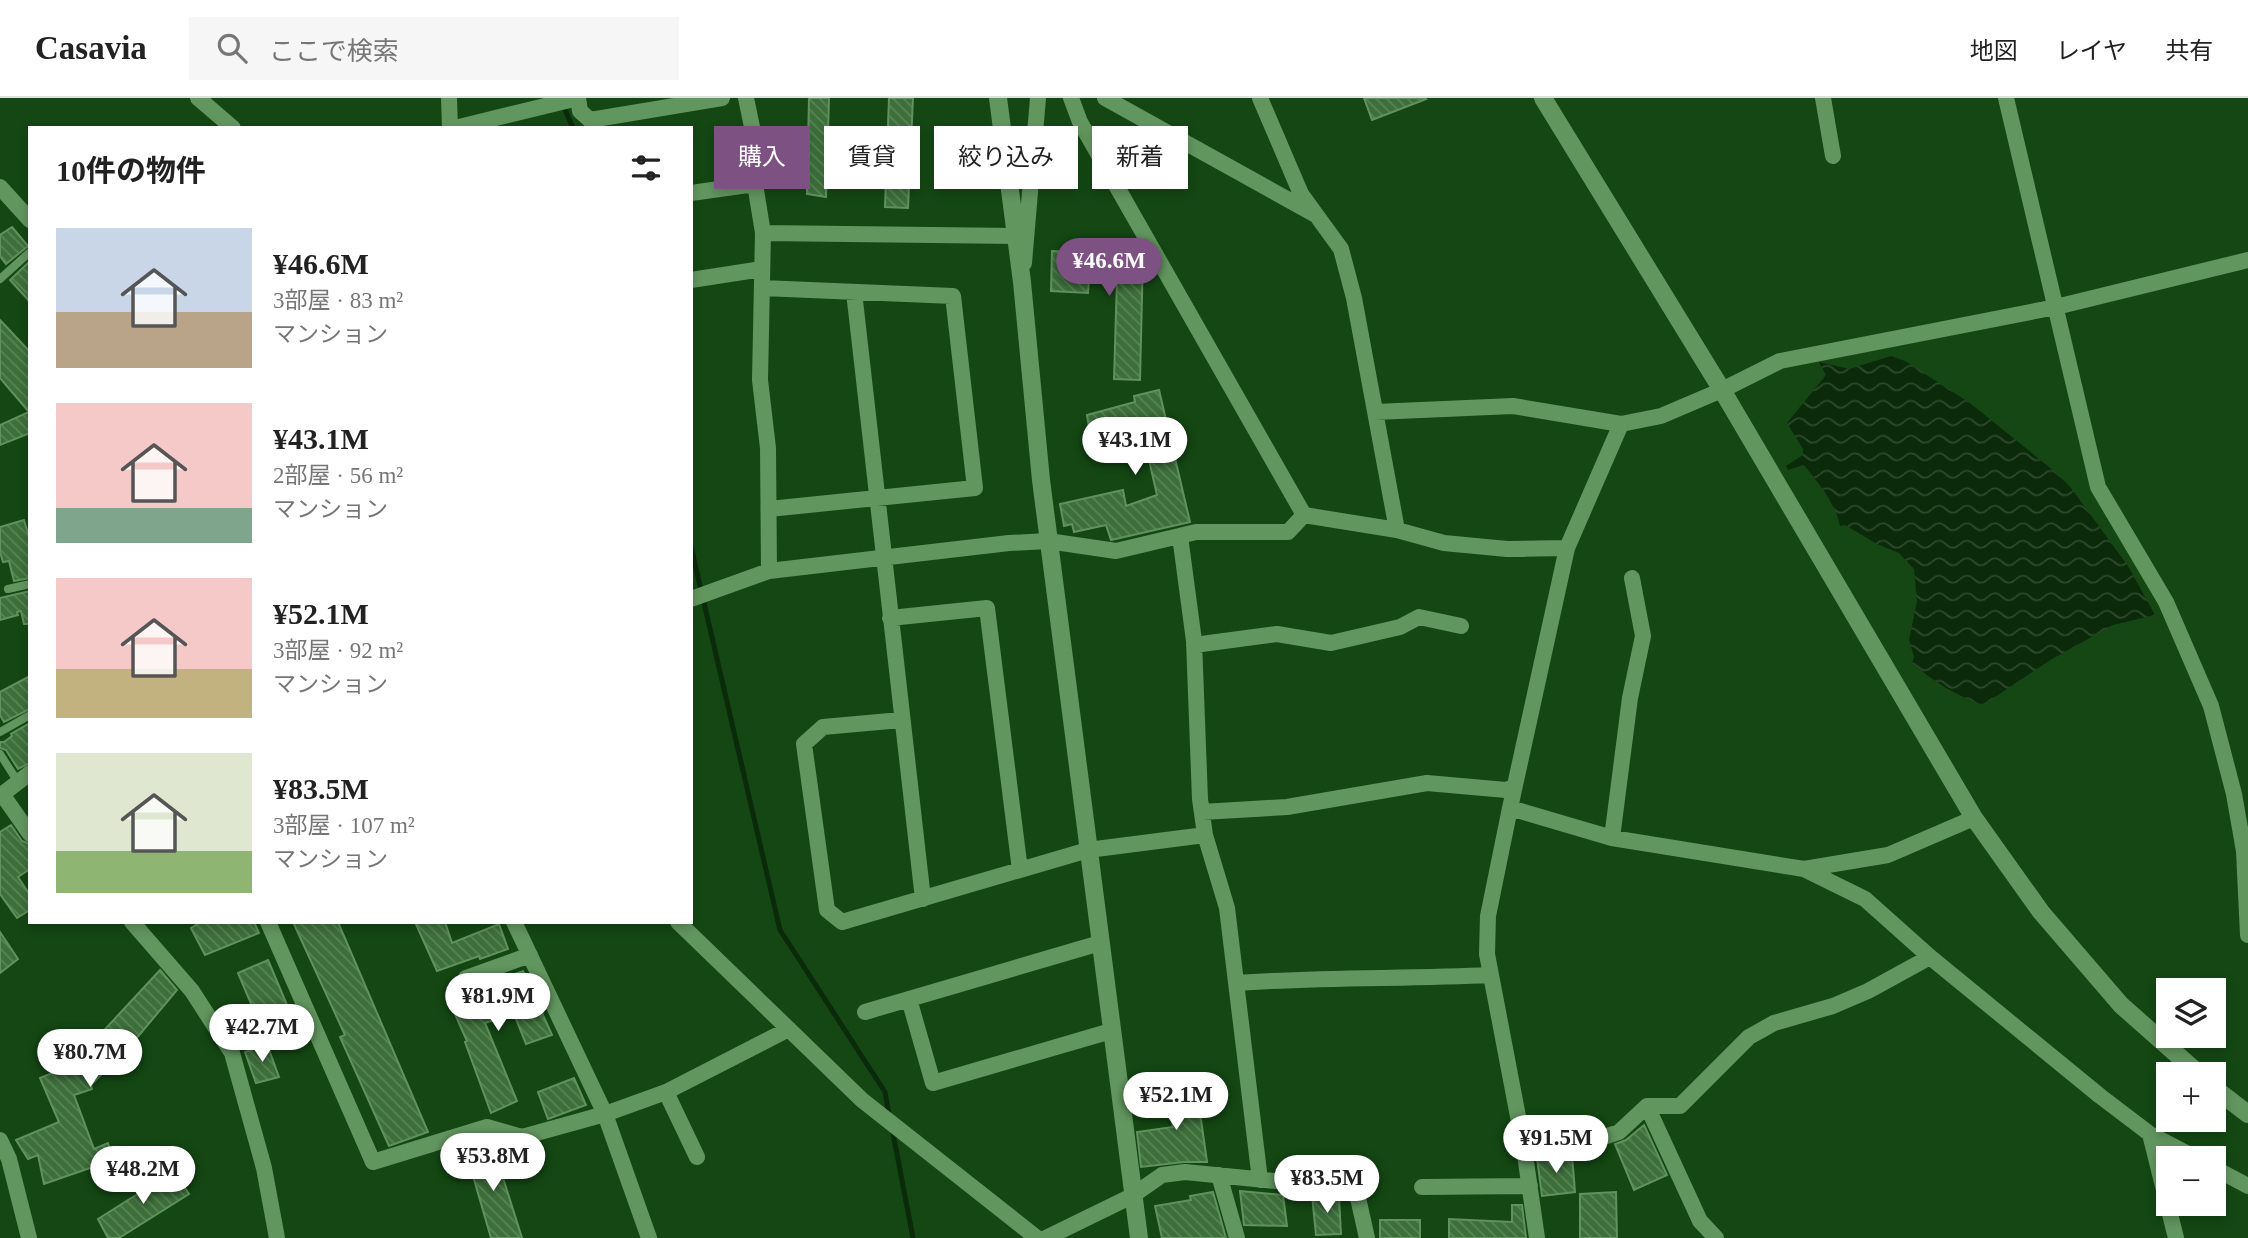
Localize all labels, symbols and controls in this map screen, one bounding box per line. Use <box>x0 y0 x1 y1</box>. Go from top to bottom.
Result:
search box <box>189 17 679 80</box>
icon: search <box>213 29 251 67</box>
text: Casavia <box>35 30 147 66</box>
text: ここで検索 <box>269 37 399 66</box>
text: 地図 <box>1970 38 2018 64</box>
text: レイヤ <box>2056 38 2127 64</box>
text: 共有 <box>2165 38 2213 64</box>
chip: 購入 <box>714 126 810 189</box>
chip: 賃貸 <box>824 126 920 189</box>
chip: 絞り込み <box>934 126 1078 189</box>
chip: 新着 <box>1092 126 1188 189</box>
icon: filters <box>627 149 665 187</box>
text: 10件の物件 <box>56 154 206 187</box>
pin: ¥46.6M <box>1052 238 1166 298</box>
text: ¥46.6M <box>273 247 369 280</box>
text: ¥46.6M <box>1072 248 1146 273</box>
icon: home <box>112 256 196 340</box>
text: 3部屋 · 83 m² <box>273 288 403 313</box>
text: マンション <box>273 322 388 347</box>
pin: ¥43.1M <box>1078 418 1192 477</box>
text: ¥43.1M <box>273 422 369 455</box>
text: ¥43.1M <box>1098 427 1172 452</box>
icon: home <box>112 431 196 515</box>
text: 2部屋 · 56 m² <box>273 463 403 488</box>
text: マンション <box>273 497 388 522</box>
text: ¥52.1M <box>273 597 369 630</box>
icon: home <box>112 606 196 690</box>
text: 3部屋 · 92 m² <box>273 638 403 663</box>
text: マンション <box>273 672 388 697</box>
text: ¥83.5M <box>273 772 369 805</box>
icon: home <box>112 781 196 865</box>
text: 3部屋 · 107 m² <box>273 813 415 838</box>
text: マンション <box>273 847 388 872</box>
pin: ¥81.9M <box>441 974 555 1033</box>
map controls <box>2156 978 2226 1216</box>
button: layers <box>2156 978 2226 1048</box>
text: ¥81.9M <box>461 983 535 1008</box>
pin: ¥42.7M <box>205 1004 319 1064</box>
text: ¥42.7M <box>225 1014 299 1039</box>
pin: ¥80.7M <box>33 1030 147 1089</box>
text: ¥80.7M <box>53 1039 127 1064</box>
button: + <box>2156 1062 2226 1132</box>
pin: ¥52.1M <box>1119 1072 1233 1132</box>
text: ¥52.1M <box>1139 1082 1213 1107</box>
pin: ¥91.5M <box>1499 1116 1613 1175</box>
text: ¥91.5M <box>1519 1125 1593 1150</box>
pin: ¥53.8M <box>436 1134 550 1193</box>
text: ¥53.8M <box>456 1143 530 1168</box>
pin: ¥48.2M <box>86 1146 200 1206</box>
button: − <box>2156 1146 2226 1216</box>
text: ¥48.2M <box>106 1156 180 1181</box>
pin: ¥83.5M <box>1270 1156 1384 1215</box>
text: ¥83.5M <box>1290 1165 1364 1190</box>

